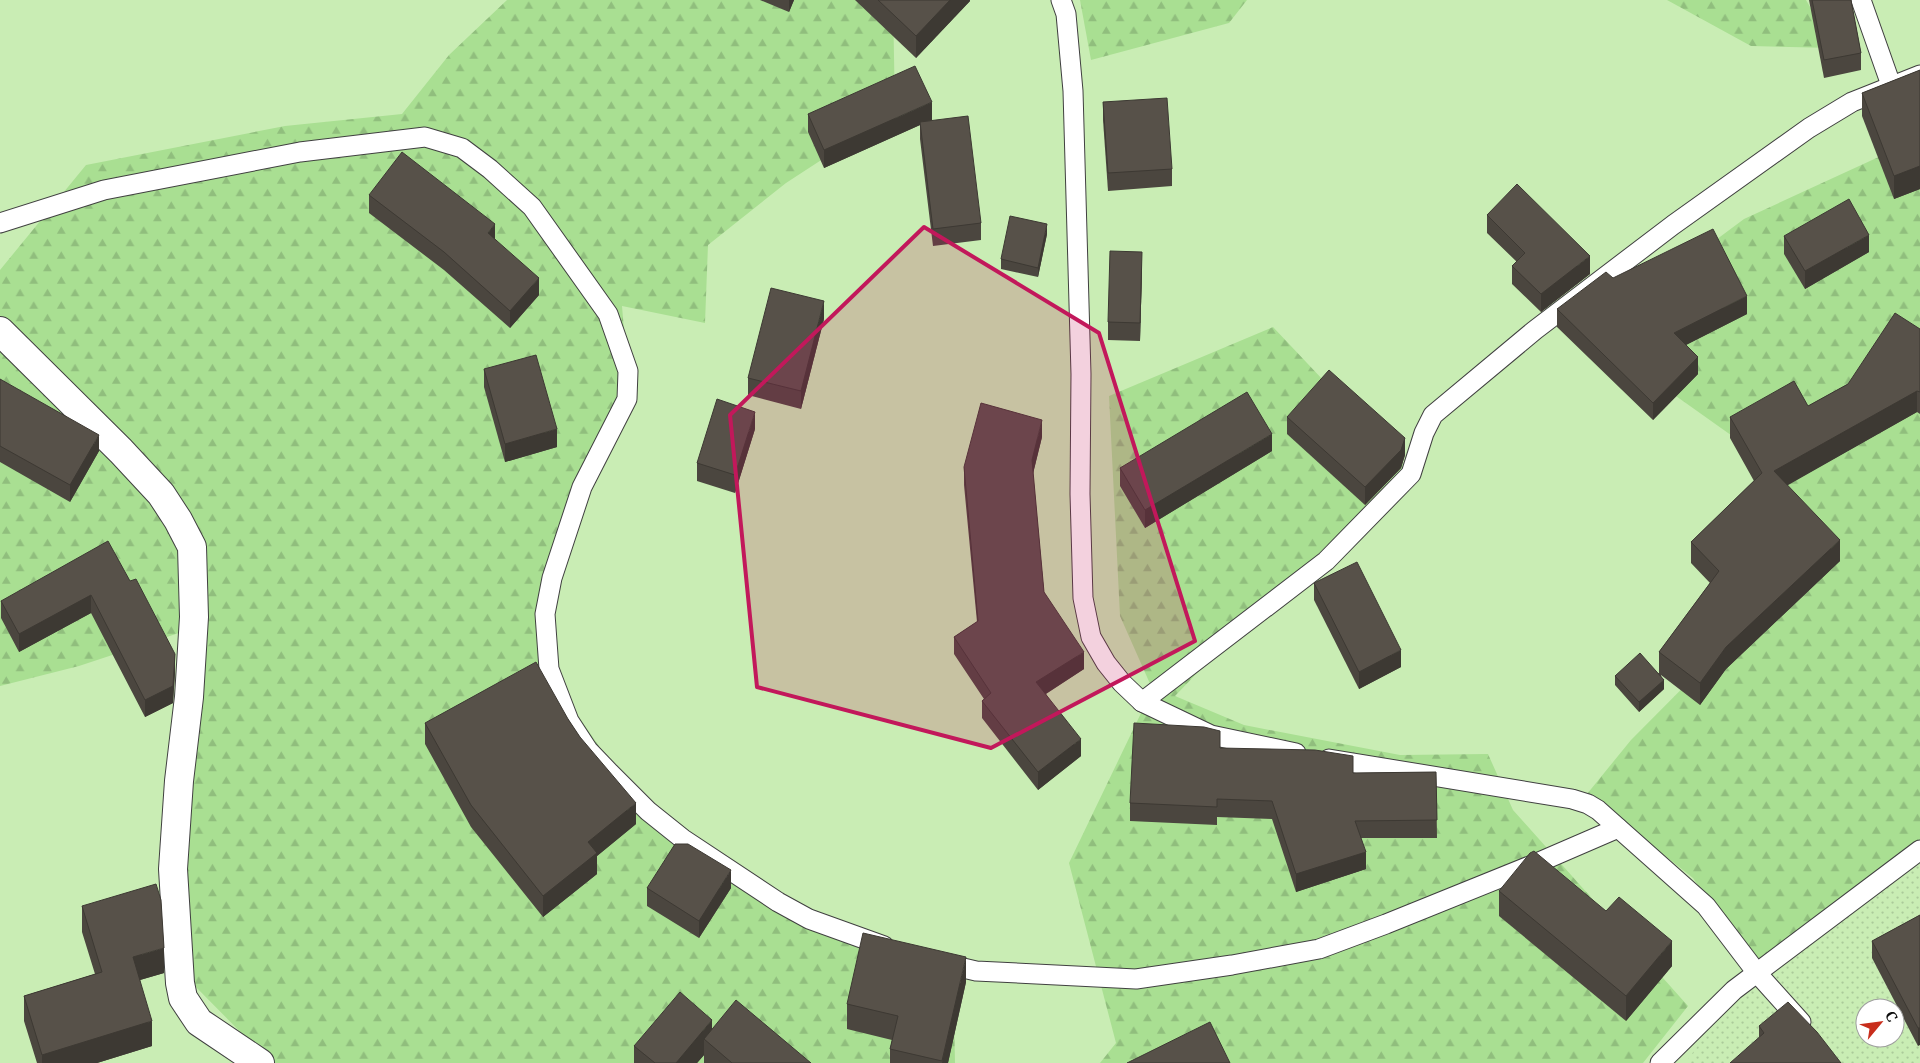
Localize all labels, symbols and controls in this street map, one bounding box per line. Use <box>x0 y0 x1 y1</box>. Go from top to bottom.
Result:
north arrow <box>1855 998 1905 1048</box>
text: С <box>1881 1008 1901 1025</box>

